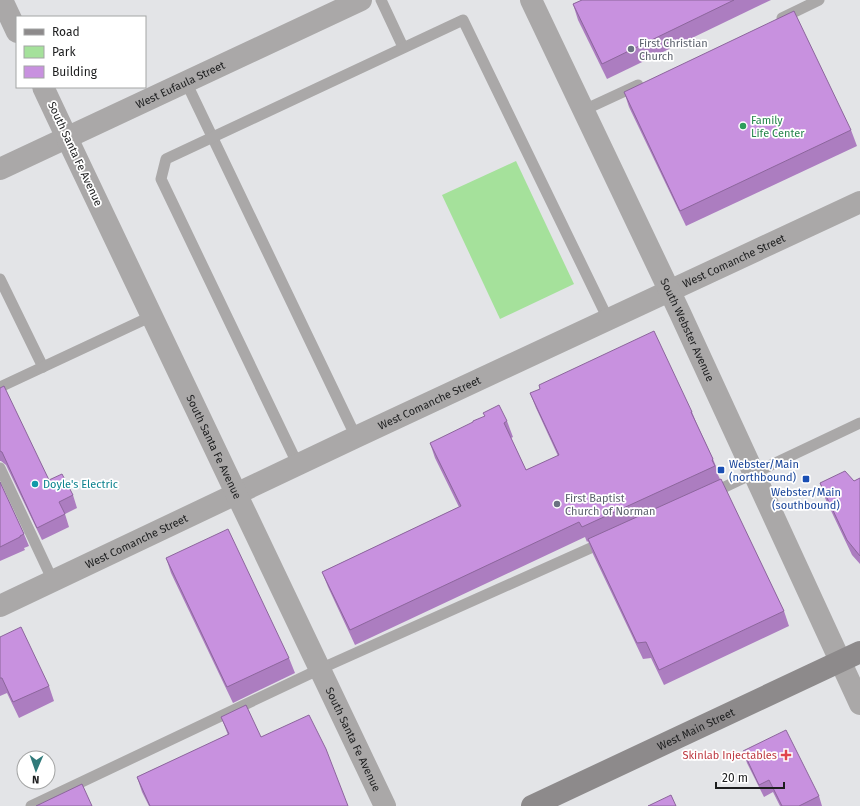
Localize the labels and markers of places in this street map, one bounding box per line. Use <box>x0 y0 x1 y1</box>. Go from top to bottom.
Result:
place label: First Christian Church <box>639 37 708 63</box>
marker: First Christian Church <box>626 44 636 54</box>
place label: Family Life Center <box>751 114 805 140</box>
marker: Family Life Center <box>738 121 748 131</box>
place label: Webster/Main (northbound) <box>729 458 799 484</box>
marker: Webster/Main (northbound) <box>716 465 726 475</box>
marker: Webster/Main (southbound) <box>801 474 811 484</box>
place label: Doyle's Electric <box>43 478 118 491</box>
marker: Doyle's Electric <box>30 479 40 489</box>
place label: Webster/Main (southbound) <box>771 486 841 512</box>
place label: First Baptist Church of Norman <box>565 492 656 518</box>
marker: First Baptist Church of Norman <box>552 499 562 509</box>
place label: Skinlab Injectables <box>682 749 777 762</box>
marker: Skinlab Injectables <box>780 749 792 761</box>

